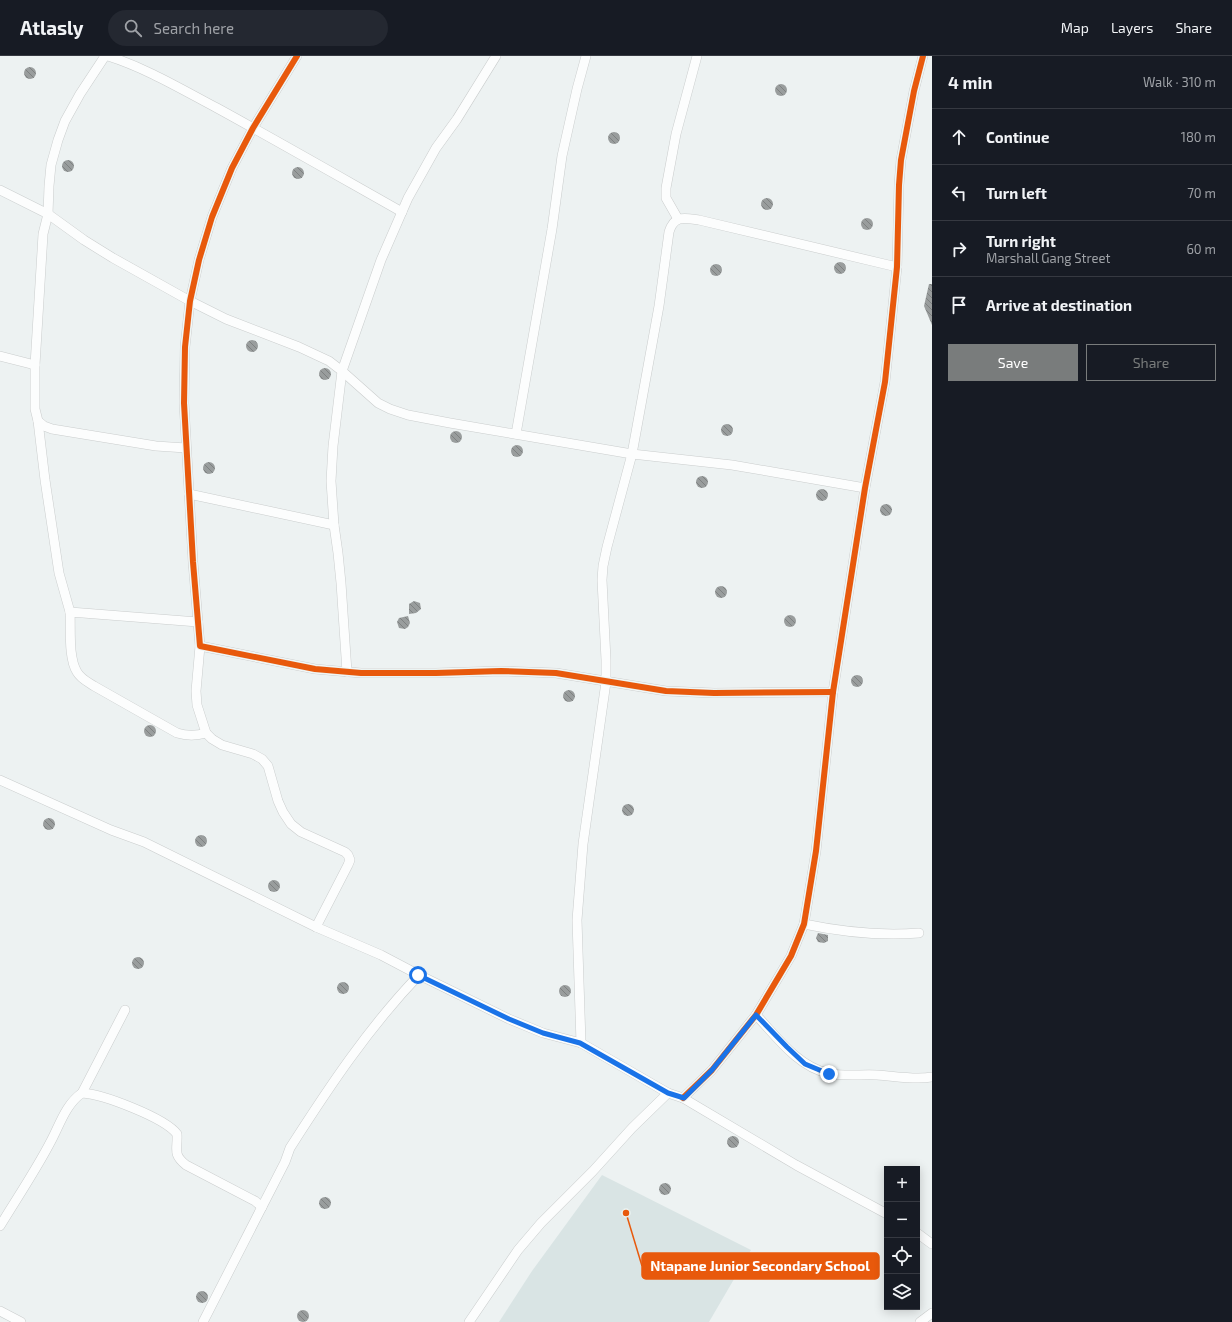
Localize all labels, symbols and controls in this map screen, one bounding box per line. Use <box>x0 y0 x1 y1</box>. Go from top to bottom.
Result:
search box <box>108 10 388 46</box>
text: Atlasly <box>20 16 84 39</box>
icon: search <box>122 17 144 39</box>
text: Search here <box>154 19 234 37</box>
text: Map <box>1061 19 1089 36</box>
text: Layers <box>1111 19 1153 36</box>
text: Share <box>1175 19 1212 36</box>
text: 4 min <box>948 72 992 92</box>
text: Walk · 310 m <box>1143 74 1216 90</box>
icon: ahead <box>948 126 970 148</box>
text: Continue <box>986 128 1049 146</box>
text: 180 m <box>1181 129 1216 145</box>
icon: left <box>948 182 970 204</box>
text: Turn left <box>986 184 1047 202</box>
text: 70 m <box>1187 185 1216 201</box>
text: Turn right <box>986 232 1056 250</box>
icon: right <box>948 238 970 260</box>
text: 60 m <box>1186 241 1216 257</box>
text: Marshall Gang Street <box>986 250 1110 266</box>
icon: arrive <box>948 294 970 316</box>
text: Arrive at destination <box>986 296 1132 314</box>
button: Save <box>948 344 1078 381</box>
button: Share <box>1086 344 1216 381</box>
route start <box>409 966 427 984</box>
route end <box>820 1065 838 1083</box>
map controls <box>884 1166 920 1310</box>
button: + <box>884 1166 920 1202</box>
button: − <box>884 1202 920 1238</box>
button: locate <box>884 1238 920 1274</box>
callout: Ntapane Junior Secondary School <box>642 1253 879 1279</box>
text: Ntapane Junior Secondary School <box>650 1257 870 1274</box>
button: layers <box>884 1274 920 1310</box>

